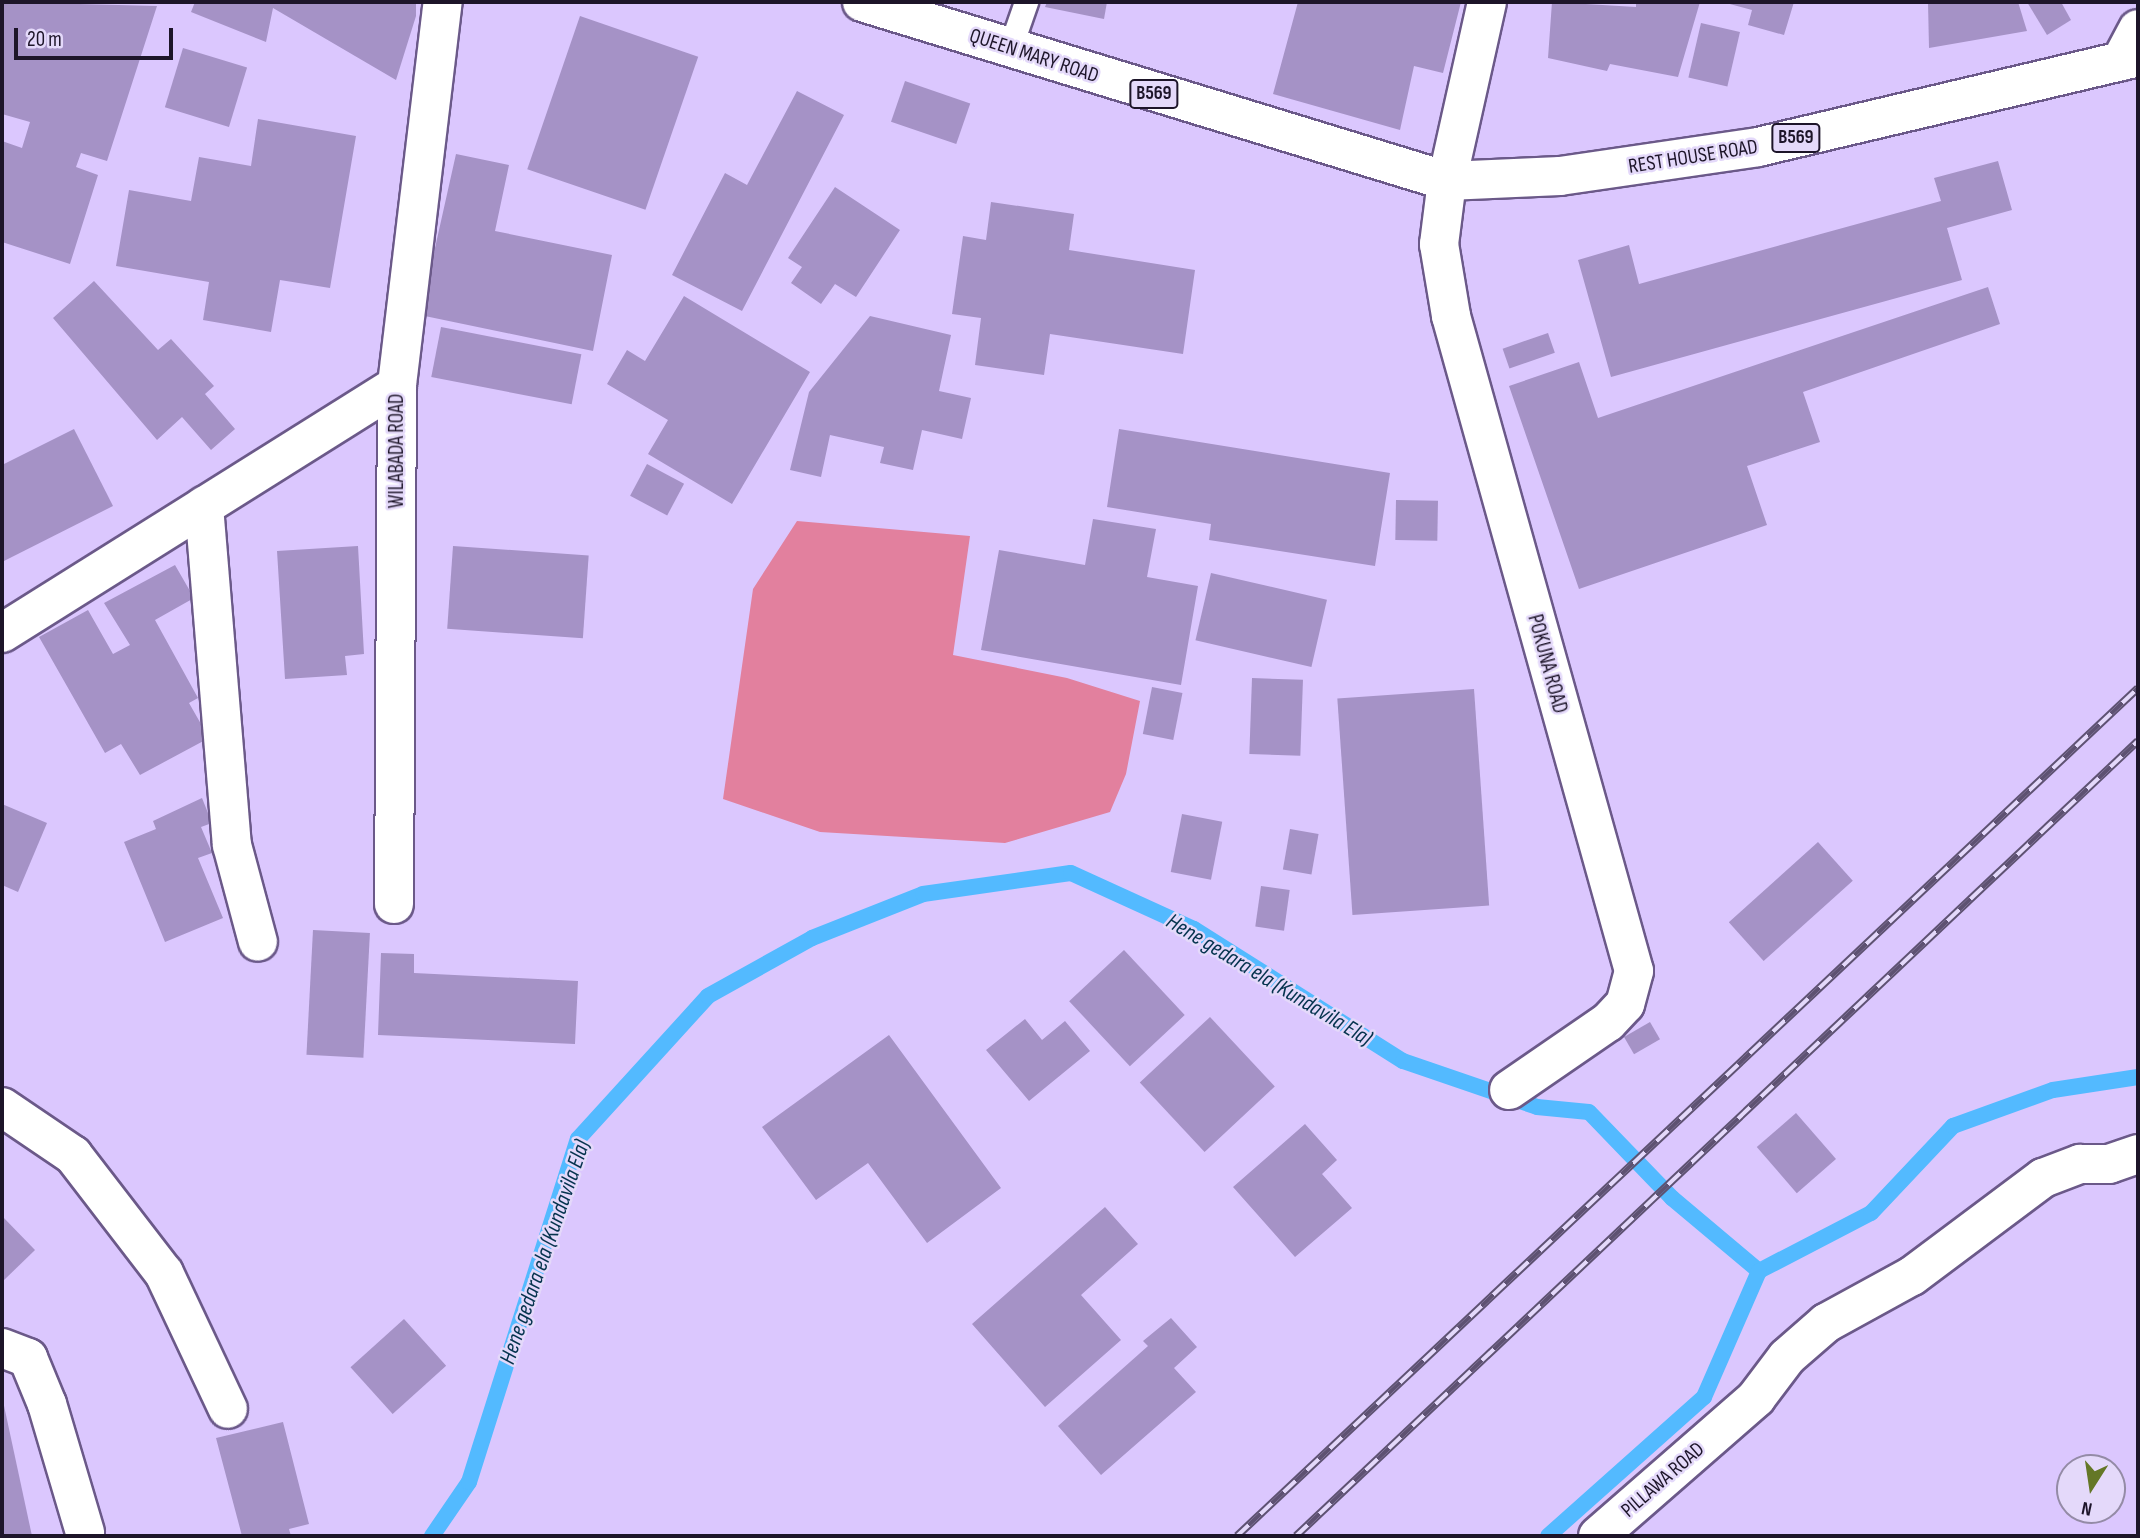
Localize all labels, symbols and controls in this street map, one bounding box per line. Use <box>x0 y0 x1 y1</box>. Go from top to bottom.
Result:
scale bar <box>18 14 177 58</box>
street label: QUEEN MARY ROAD <box>966 23 1102 89</box>
text: 20 m <box>27 27 62 52</box>
road number: B569 <box>1128 78 1180 110</box>
road number: B569 <box>1770 122 1822 154</box>
street label: REST HOUSE ROAD <box>1627 134 1759 180</box>
street label: WILABADA ROAD <box>384 394 410 508</box>
street label: POKUNA ROAD <box>1522 612 1572 716</box>
water label: Hene gedara ela (Kundavila Ela) <box>1161 908 1377 1052</box>
water label: Hene gedara ela (Kundavila Ela) <box>494 1136 596 1368</box>
street label: PILLAWA ROAD <box>1616 1437 1710 1523</box>
north arrow <box>2056 1454 2126 1524</box>
text: N <box>2080 1496 2094 1520</box>

